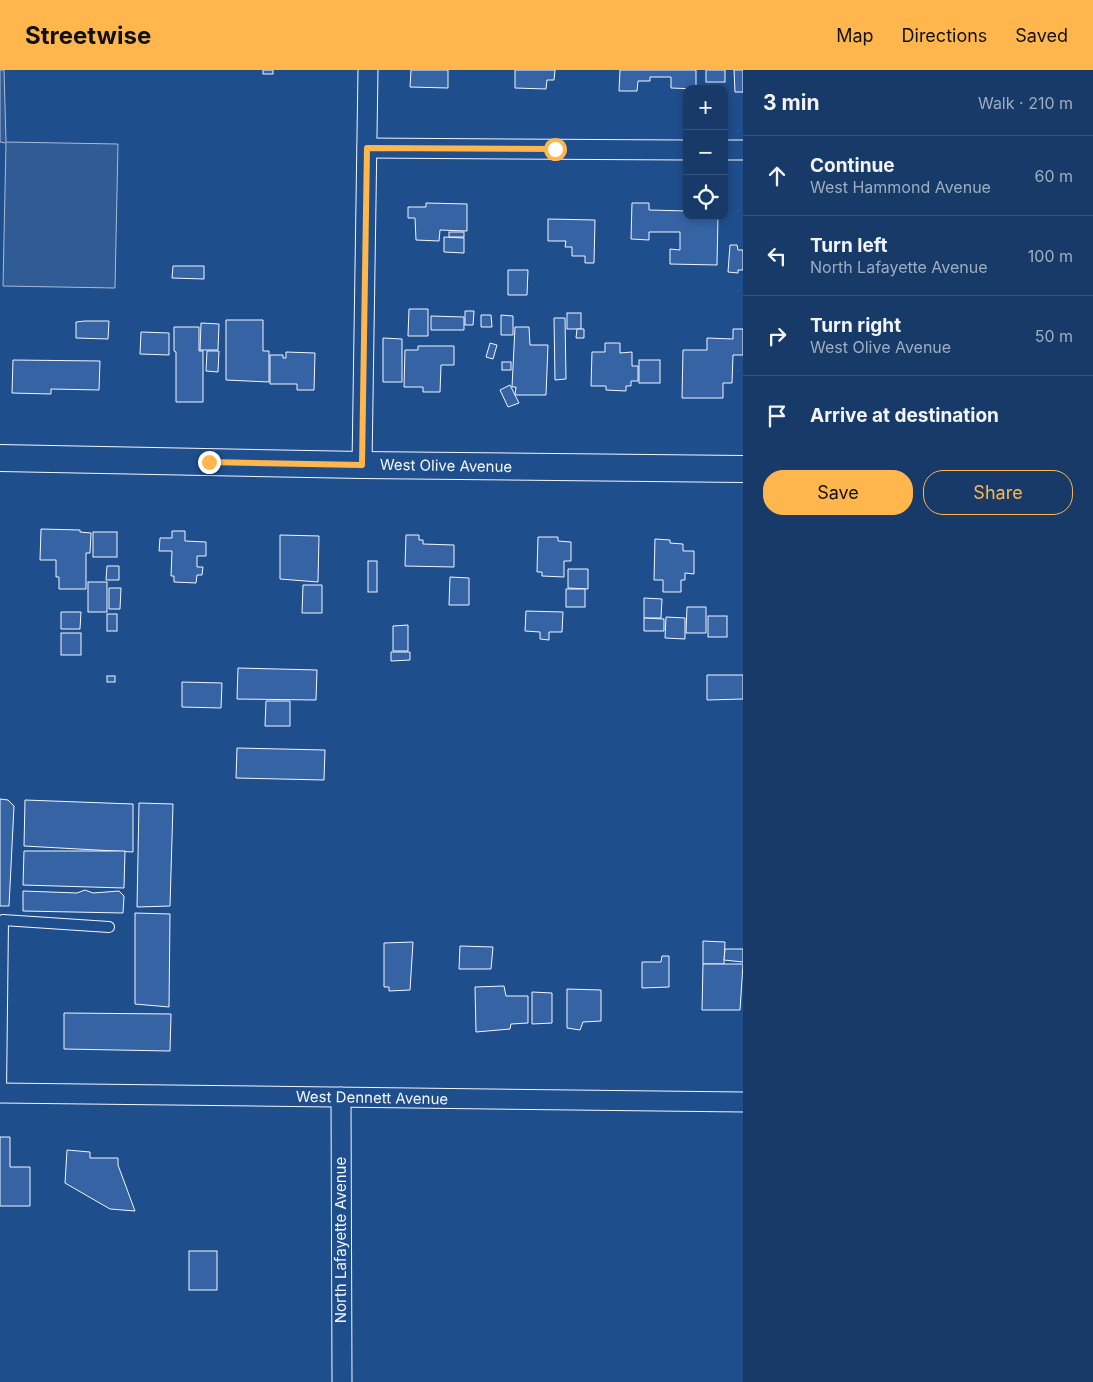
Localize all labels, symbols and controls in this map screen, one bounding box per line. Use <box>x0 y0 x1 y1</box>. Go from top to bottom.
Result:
text: Streetwise <box>25 21 151 50</box>
text: Map <box>836 25 874 46</box>
text: Directions <box>902 25 987 46</box>
text: Saved <box>1015 25 1068 46</box>
map controls <box>683 85 728 220</box>
button: + <box>683 85 728 130</box>
text: 3 min <box>763 90 819 115</box>
text: Walk · 210 m <box>978 93 1073 113</box>
button: − <box>683 130 728 175</box>
route start <box>544 138 567 161</box>
text: Continue <box>810 154 895 177</box>
icon: ahead <box>763 162 791 190</box>
text: 60 m <box>1034 166 1073 186</box>
button: locate <box>683 175 728 220</box>
text: West Hammond Avenue <box>810 177 991 197</box>
text: Turn left <box>810 234 888 257</box>
icon: left <box>763 242 791 270</box>
text: 100 m <box>1028 246 1073 266</box>
text: North Lafayette Avenue <box>810 257 988 277</box>
text: Turn right <box>810 314 901 337</box>
icon: right <box>763 322 791 350</box>
text: 50 m <box>1035 326 1073 346</box>
text: West Olive Avenue <box>810 337 951 357</box>
icon: arrive <box>763 402 791 430</box>
text: Arrive at destination <box>810 404 999 427</box>
route end <box>198 451 221 474</box>
street label: West Olive Avenue <box>380 455 512 476</box>
button: Save <box>763 470 913 515</box>
button: Share <box>923 470 1073 515</box>
street label: West Dennett Avenue <box>296 1087 448 1108</box>
street label: North Lafayette Avenue <box>331 1157 350 1323</box>

